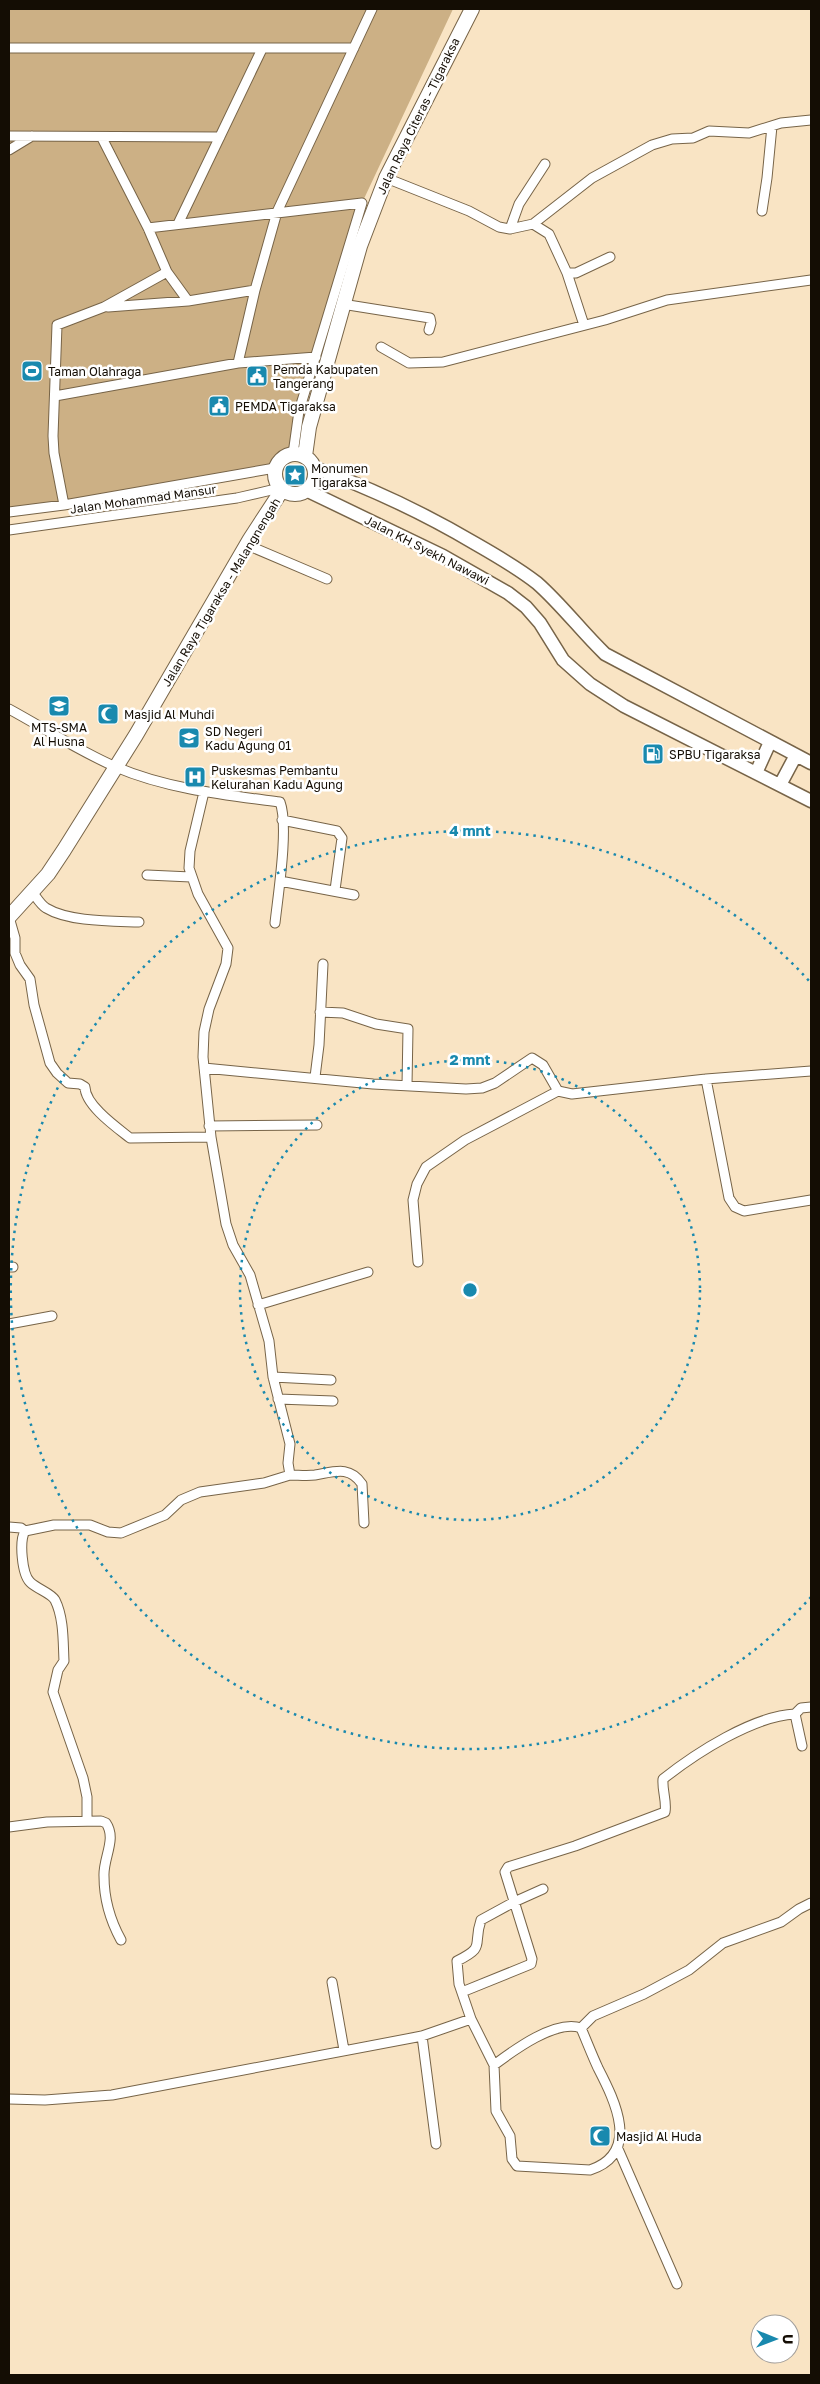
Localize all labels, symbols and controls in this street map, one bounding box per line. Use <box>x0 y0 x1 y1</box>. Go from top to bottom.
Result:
street label: Jalan Raya Citeras - Tigaraksa <box>373 35 463 197</box>
sports icon: Taman Olahraga <box>20 359 44 383</box>
place label: Pemda Kabupaten Tangerang <box>273 362 378 391</box>
place label: Taman Olahraga <box>48 364 141 379</box>
public building icon: Pemda Kabupaten Tangerang <box>245 364 269 388</box>
public building icon: PEMDA Tigaraksa <box>207 394 231 418</box>
place label: PEMDA Tigaraksa <box>235 399 336 414</box>
place label: Monumen Tigaraksa <box>311 461 368 490</box>
place icon: Monumen Tigaraksa <box>283 463 307 487</box>
street label: Jalan Mohammad Mansur <box>69 481 217 517</box>
street label: Jalan Raya Tigaraksa - Malangnengah <box>159 495 283 689</box>
street label: Jalan KH Syekh Nawawi <box>362 512 492 588</box>
school or university icon: MTS-SMA Al Husna <box>47 694 71 718</box>
mosque icon: Masjid Al Muhdi <box>96 702 120 726</box>
place label: Masjid Al Muhdi <box>124 707 214 722</box>
place label: MTS-SMA Al Husna <box>31 720 87 749</box>
place label: SD Negeri Kadu Agung 01 <box>205 724 291 753</box>
school or university icon: SD Negeri Kadu Agung 01 <box>177 726 201 750</box>
fuel station icon: SPBU Tigaraksa <box>641 742 665 766</box>
place label: SPBU Tigaraksa <box>669 747 760 762</box>
place label: Puskesmas Pembantu Kelurahan Kadu Agung <box>211 763 343 792</box>
hospital icon: Puskesmas Pembantu Kelurahan Kadu Agung <box>183 765 207 789</box>
text: 4 mnt <box>449 821 491 839</box>
text: 2 mnt <box>449 1050 491 1068</box>
centre of rings <box>461 1281 479 1299</box>
mosque icon: Masjid Al Huda <box>588 2124 612 2148</box>
place label: Masjid Al Huda <box>616 2129 701 2144</box>
north arrow <box>750 2314 800 2364</box>
text: U <box>780 2334 797 2345</box>

